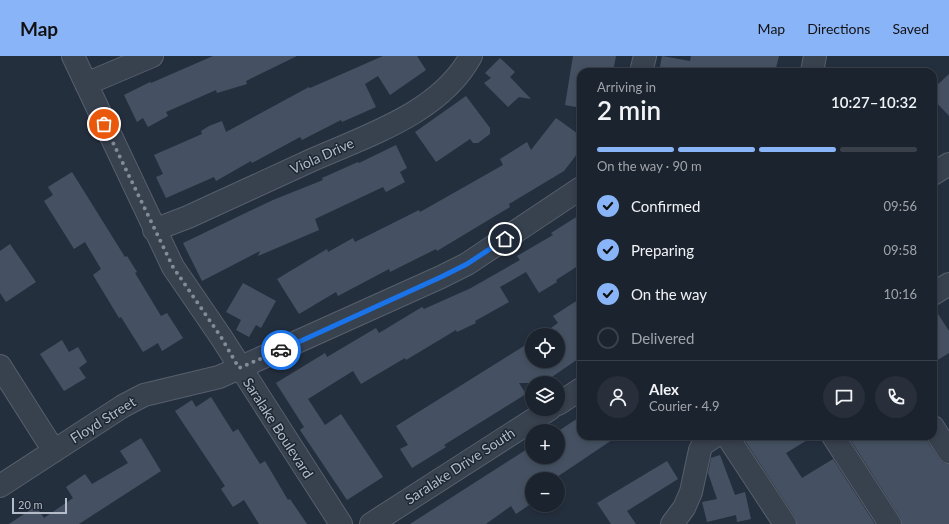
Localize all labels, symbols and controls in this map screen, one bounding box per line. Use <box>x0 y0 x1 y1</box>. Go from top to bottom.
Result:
text: Map <box>20 17 58 40</box>
text: Map <box>758 20 785 37</box>
text: Directions <box>807 20 870 37</box>
text: Saved <box>892 20 929 37</box>
text: Arriving in <box>597 79 656 95</box>
text: 10:27–10:32 <box>831 93 917 111</box>
text: 2 min <box>597 94 661 126</box>
pin <box>87 107 121 141</box>
icon: bag <box>93 113 115 135</box>
street label: Viola Drive <box>287 134 356 177</box>
text: On the way · 90 m <box>597 158 702 174</box>
icon: check <box>597 195 619 217</box>
text: Confirmed <box>631 197 700 215</box>
text: 09:56 <box>884 198 917 214</box>
pin <box>488 222 522 256</box>
icon: home <box>494 228 516 250</box>
icon: check <box>597 239 619 261</box>
text: Preparing <box>631 241 694 259</box>
text: 09:58 <box>884 242 917 258</box>
icon: check <box>597 283 619 305</box>
text: On the way <box>631 285 707 303</box>
text: 10:16 <box>884 286 917 302</box>
map controls <box>525 328 565 512</box>
button: locate <box>525 328 565 368</box>
text: Delivered <box>631 329 694 347</box>
courier <box>261 330 301 370</box>
icon: car <box>270 339 292 361</box>
street label: Saralake Boulevard <box>240 374 317 481</box>
button: layers <box>525 376 565 416</box>
button: person <box>597 376 639 418</box>
button: chat <box>823 376 865 418</box>
button: phone <box>875 376 917 418</box>
text: Alex <box>649 380 679 398</box>
street label: Floyd Street <box>67 393 139 446</box>
text: Courier · 4.9 <box>649 398 720 414</box>
street label: Saralake Drive South <box>402 424 518 507</box>
button: + <box>525 424 565 464</box>
button: − <box>525 472 565 512</box>
scale bar <box>12 496 67 515</box>
text: 20 m <box>18 498 43 511</box>

